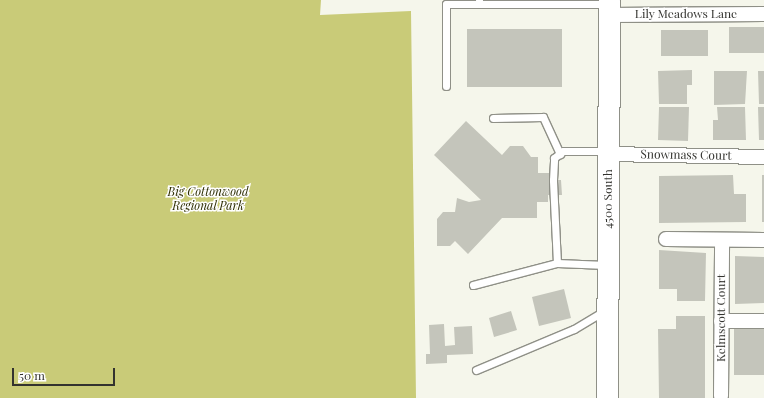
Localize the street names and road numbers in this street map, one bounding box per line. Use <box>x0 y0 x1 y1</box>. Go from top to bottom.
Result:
street label: Lily Meadows Lane <box>635 7 737 21</box>
street label: Snowmass Court <box>640 147 732 163</box>
street label: 4500 South <box>601 169 615 229</box>
street label: Kelmscott Court <box>714 274 728 362</box>

